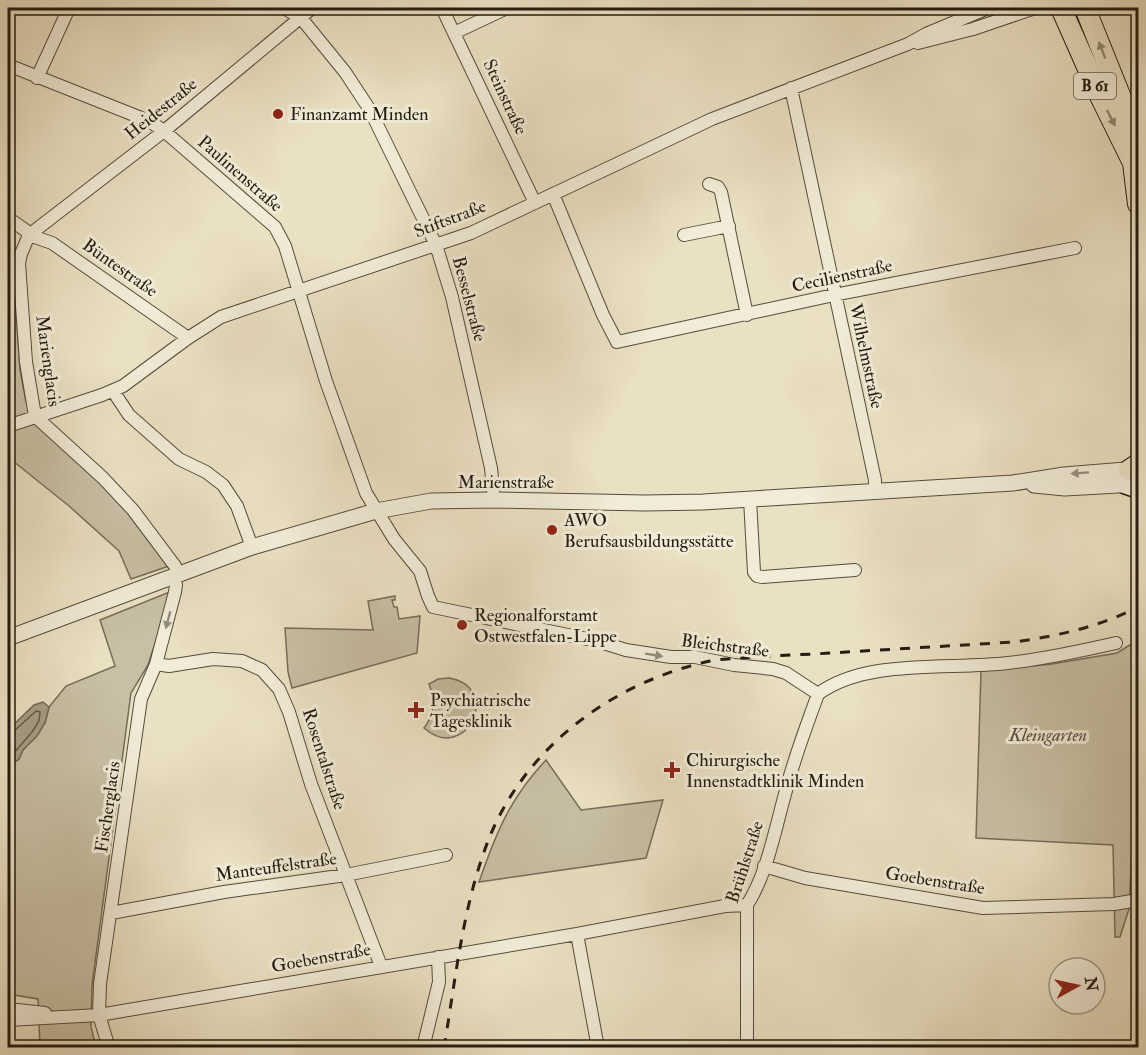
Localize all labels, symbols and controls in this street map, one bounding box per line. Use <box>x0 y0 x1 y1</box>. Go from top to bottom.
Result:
one-way arrow <box>1096 40 1106 58</box>
street label: Steinstraße <box>478 56 533 139</box>
street label: Heidestraße <box>120 73 202 145</box>
road number: B 61 <box>1074 73 1116 99</box>
place label: Finanzamt Minden <box>290 103 429 126</box>
marker: Finanzamt Minden <box>271 107 285 121</box>
one-way arrow <box>1106 110 1116 127</box>
street label: Paulinenstraße <box>193 131 288 218</box>
street label: Stiftstraße <box>411 195 490 243</box>
street label: Büntestraße <box>78 234 163 303</box>
street label: Besselstraße <box>447 254 492 345</box>
street label: Cecilienstraße <box>790 254 895 298</box>
street label: Wilhelmstraße <box>843 300 888 411</box>
street label: Marienglacis <box>30 314 66 408</box>
one-way arrow <box>1071 469 1090 478</box>
street label: Marienstraße <box>458 471 555 494</box>
place label: AWO Berufsausbildungsstätte <box>563 509 734 553</box>
marker: AWO Berufsausbildungsstätte <box>545 523 559 537</box>
place label: Regionalforstamt Ostwestfalen-Lippe <box>474 604 617 648</box>
one-way arrow <box>162 611 172 629</box>
marker: Regionalforstamt Ostwestfalen-Lippe <box>455 618 469 632</box>
street label: Bleichstraße <box>680 629 771 663</box>
one-way arrow <box>644 650 663 659</box>
place label: Psychiatrische Tagesklinik <box>430 689 531 733</box>
marker: Psychiatrische Tagesklinik <box>407 701 425 719</box>
street label: Rosentalstraße <box>297 705 351 813</box>
park label: Kleingarten <box>1008 724 1087 747</box>
place label: Chirurgische Innenstadtklinik Minden <box>686 749 864 793</box>
street label: Fischerglacis <box>90 760 126 854</box>
marker: Chirurgische Innenstadtklinik Minden <box>663 761 681 779</box>
street label: Brühlstraße <box>721 818 769 906</box>
street label: Manteuffelstraße <box>214 847 339 887</box>
street label: Goebenstraße <box>884 862 987 900</box>
street label: Goebenstraße <box>270 938 373 978</box>
north arrow <box>1047 956 1107 1016</box>
text: N <box>1080 975 1102 993</box>

